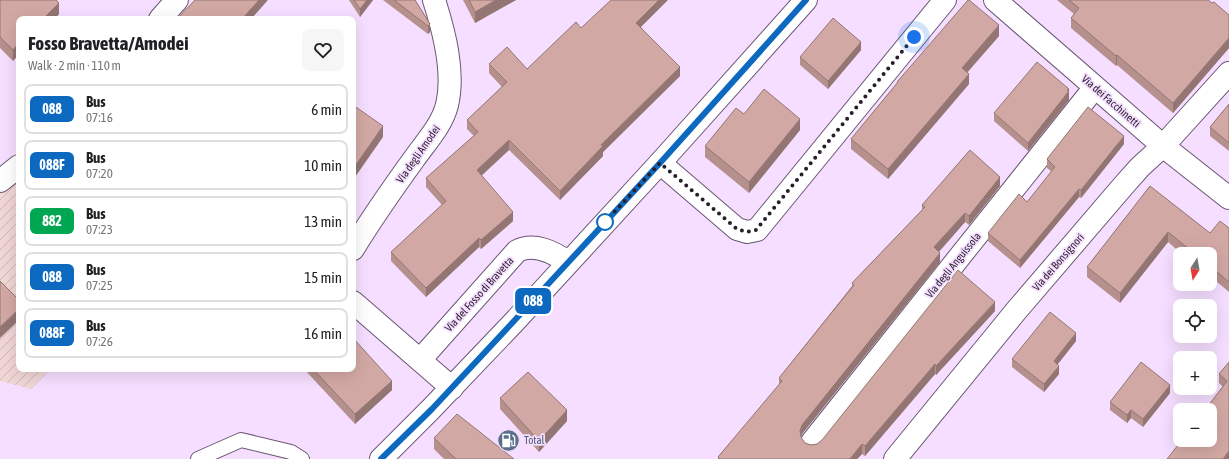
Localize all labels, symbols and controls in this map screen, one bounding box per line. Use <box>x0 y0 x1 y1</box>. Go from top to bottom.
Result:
your location <box>904 27 924 47</box>
button: heart <box>302 29 344 71</box>
text: Fosso Bravetta/Amodei <box>28 32 189 54</box>
text: Walk · 2 min · 110 m <box>28 58 121 73</box>
street label: Via dei Facchinetti <box>1079 72 1143 130</box>
text: Bus <box>86 93 106 110</box>
text: 088 <box>42 101 62 117</box>
text: 6 min <box>311 101 342 118</box>
text: 07:16 <box>86 110 113 125</box>
street label: Via degli Amodei <box>394 123 442 185</box>
text: Bus <box>86 149 106 166</box>
text: 088F <box>39 157 65 173</box>
text: 10 min <box>304 157 342 174</box>
text: 07:20 <box>86 166 113 181</box>
text: Bus <box>86 205 106 222</box>
text: 882 <box>42 213 62 229</box>
text: 13 min <box>304 213 342 230</box>
unlabelled marker <box>596 213 614 231</box>
text: 07:23 <box>86 222 113 237</box>
street label: Via degli Anguissola <box>923 230 983 300</box>
street label: Via dei Bonsignori <box>1030 231 1086 293</box>
north arrow <box>1173 247 1217 291</box>
map controls <box>1173 247 1217 447</box>
street label: Via del Fosso di Bravetta <box>442 254 516 334</box>
text: Bus <box>86 261 106 278</box>
text: 088 <box>42 269 62 285</box>
text: 15 min <box>304 269 342 286</box>
text: 07:25 <box>86 278 113 293</box>
line badge: 088 <box>510 288 556 314</box>
text: 088 <box>523 293 543 309</box>
button: locate <box>1173 299 1217 343</box>
text: Bus <box>86 317 106 334</box>
text: 088F <box>39 325 65 341</box>
text: 16 min <box>304 325 342 342</box>
text: 07:26 <box>86 334 113 349</box>
button: + <box>1173 351 1217 395</box>
button: − <box>1173 403 1217 447</box>
fuel station icon: Total <box>496 427 522 453</box>
place label: Total <box>524 434 545 446</box>

